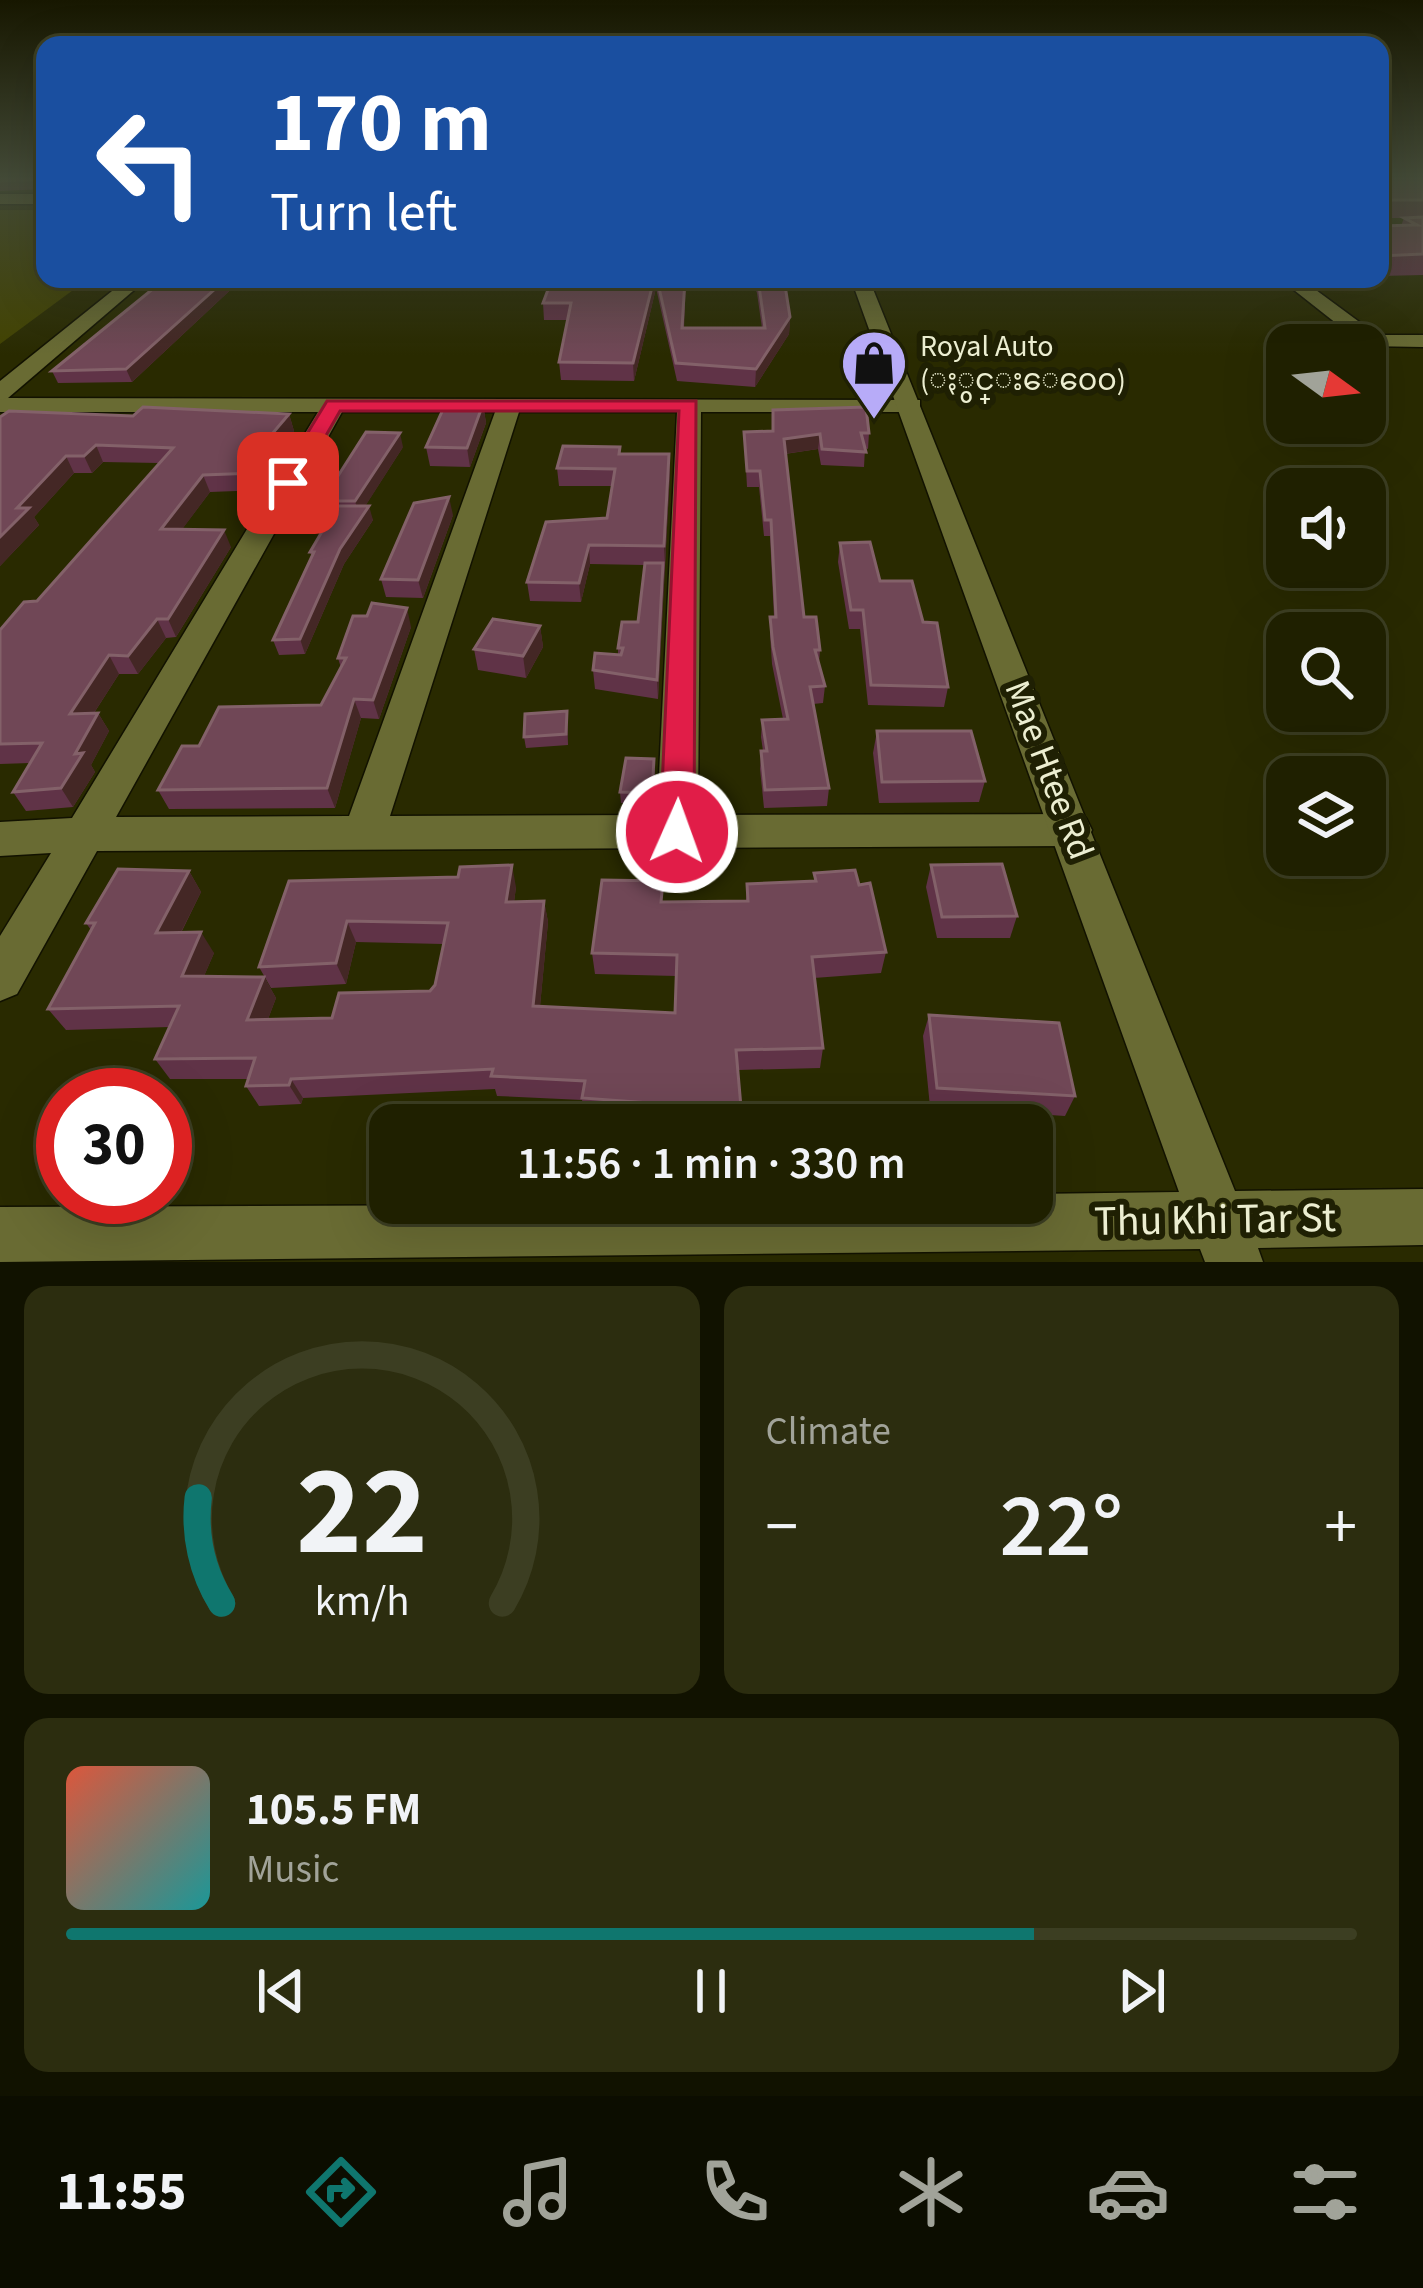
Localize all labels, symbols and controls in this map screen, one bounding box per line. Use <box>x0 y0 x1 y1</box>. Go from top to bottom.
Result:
text: 170 m <box>270 64 492 184</box>
icon: left <box>72 84 228 240</box>
text: Turn left <box>270 175 457 252</box>
north arrow <box>1266 324 1386 444</box>
map controls <box>1266 324 1386 876</box>
place label: Royal Auto (ႏွင္းေ၀ေ၀) <box>920 325 1126 403</box>
shop icon: Royal Auto (ႏွင္းေ၀ေ၀) <box>839 328 909 422</box>
pin <box>237 432 339 534</box>
icon: arrive <box>255 450 321 516</box>
button: sound <box>1266 468 1386 588</box>
button: search <box>1266 612 1386 732</box>
street label: Mae Htee Rd <box>992 673 1106 867</box>
button: layers <box>1266 756 1386 876</box>
position arrow <box>614 769 740 895</box>
speed limit sign: 30 <box>36 1068 192 1224</box>
text: 11:56 · 1 min · 330 m <box>517 1132 905 1196</box>
street label: Thu Khi Tar St <box>1094 1188 1336 1252</box>
text: Climate <box>766 1404 891 1460</box>
text: 22 <box>296 1424 428 1602</box>
text: 22° <box>999 1463 1123 1591</box>
text: − <box>766 1480 798 1574</box>
text: + <box>1324 1480 1357 1574</box>
text: km/h <box>314 1571 409 1632</box>
text: 105.5 FM <box>246 1778 421 1842</box>
text: Music <box>246 1842 339 1898</box>
icon: previous <box>248 1958 314 2024</box>
icon: pause <box>678 1958 744 2024</box>
icon: next <box>1109 1958 1175 2024</box>
icon: directions <box>299 2150 383 2234</box>
icon: music <box>496 2150 580 2234</box>
icon: phone <box>693 2150 777 2234</box>
icon: climate <box>889 2150 973 2234</box>
icon: car <box>1086 2150 1170 2234</box>
icon: filters <box>1283 2150 1367 2234</box>
text: 11:55 <box>56 2154 187 2231</box>

